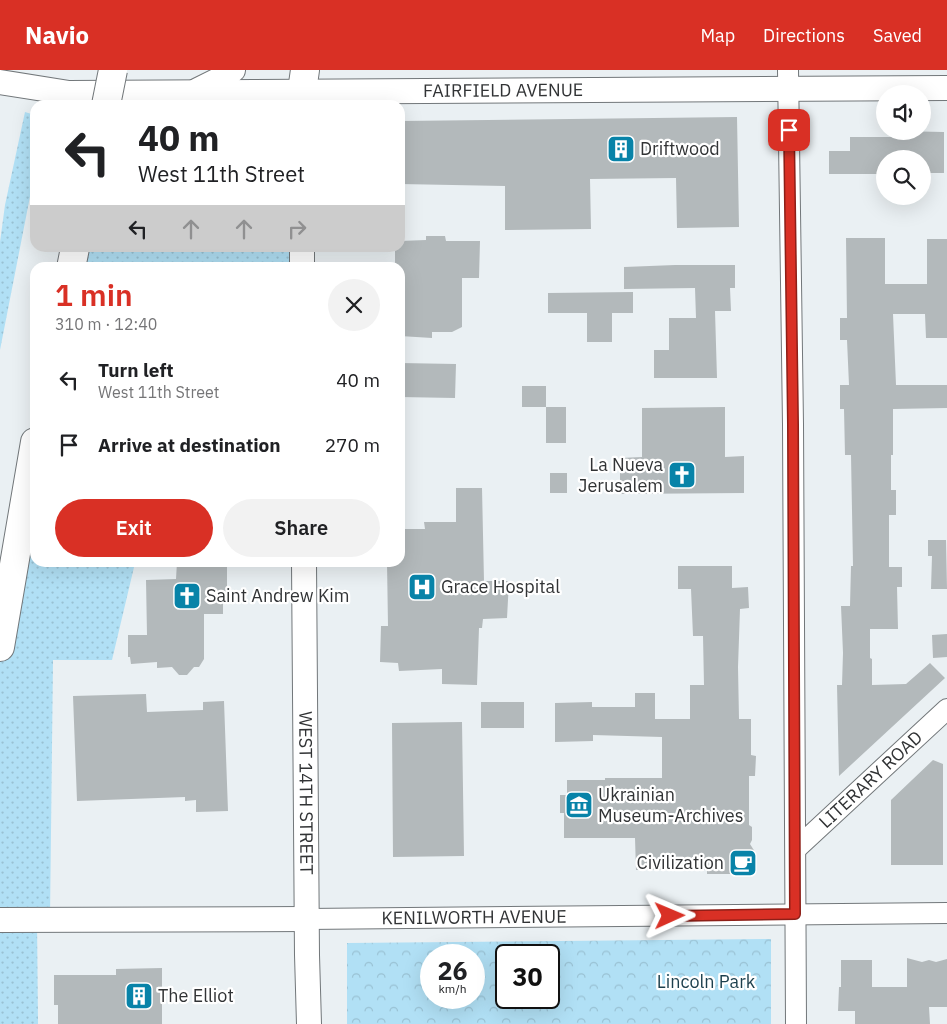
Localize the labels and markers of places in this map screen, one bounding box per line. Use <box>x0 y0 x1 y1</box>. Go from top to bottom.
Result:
pin <box>768 109 810 151</box>
building icon: Driftwood <box>606 134 636 164</box>
place label: Driftwood <box>640 137 720 160</box>
place label: La Nueva Jerusalem <box>578 453 663 497</box>
church icon: La Nueva Jerusalem <box>667 460 697 490</box>
hospital icon: Grace Hospital <box>407 572 437 602</box>
place label: Grace Hospital <box>441 575 560 598</box>
church icon: Saint Andrew Kim <box>172 581 202 611</box>
place label: Saint Andrew Kim <box>206 584 350 607</box>
place label: Ukrainian Museum-Archives <box>598 783 743 827</box>
museum icon: Ukrainian Museum-Archives <box>564 790 594 820</box>
cafe icon: Civilization <box>728 848 758 878</box>
place label: Civilization <box>636 851 724 874</box>
building icon: The Elliot <box>124 981 154 1011</box>
place label: The Elliot <box>158 984 234 1007</box>

